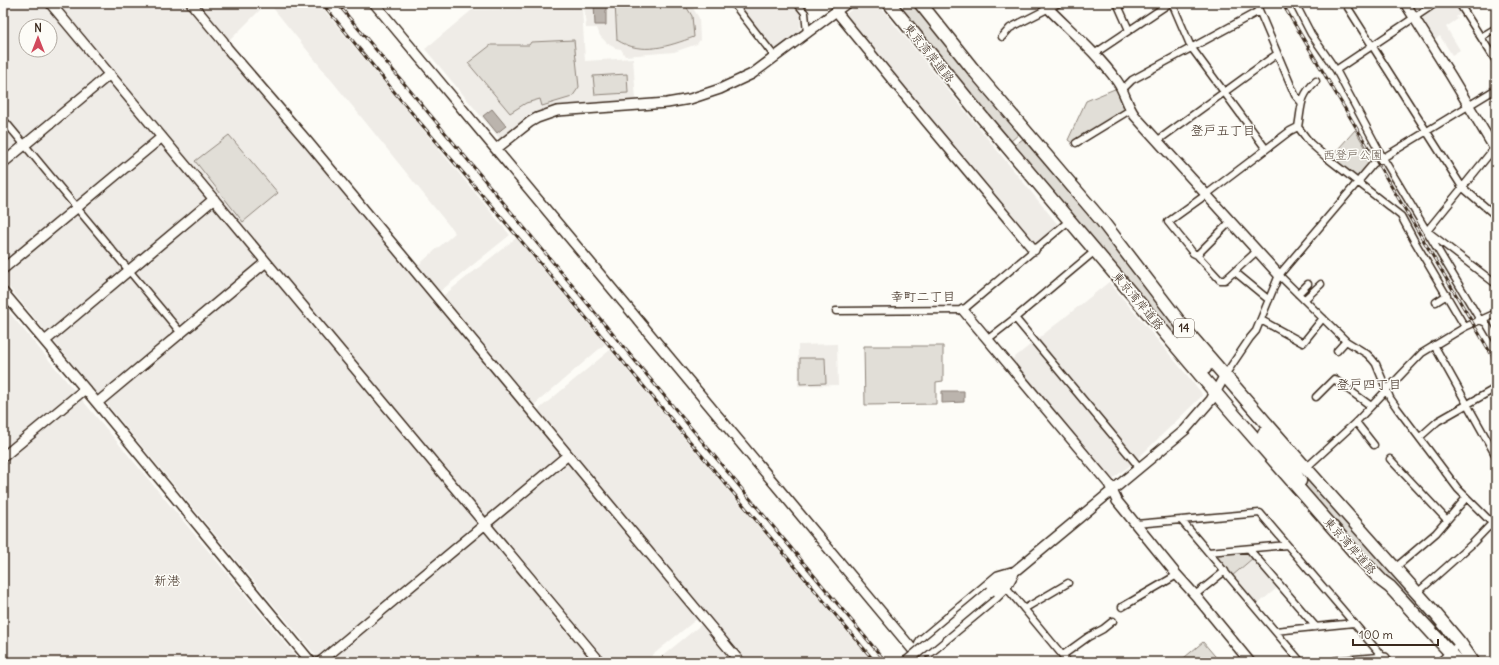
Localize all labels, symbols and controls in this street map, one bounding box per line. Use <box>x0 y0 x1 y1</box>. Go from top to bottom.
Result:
north arrow <box>18 18 58 58</box>
street label: 東京湾岸道路 <box>901 20 958 85</box>
text: N <box>34 21 42 35</box>
district label: 登戸五丁目 <box>1190 122 1256 139</box>
park label: 西登戸公園 <box>1323 147 1383 162</box>
street label: 東京湾岸道路 <box>1109 268 1167 333</box>
district label: 幸町二丁目 <box>890 288 956 305</box>
road number: 14 <box>1174 319 1194 337</box>
district label: 登戸四丁目 <box>1336 376 1402 393</box>
street label: 東京湾岸道路 <box>1321 514 1380 577</box>
district label: 新港 <box>154 572 180 589</box>
scale bar <box>1353 621 1438 647</box>
text: 100 m <box>1359 627 1393 642</box>

